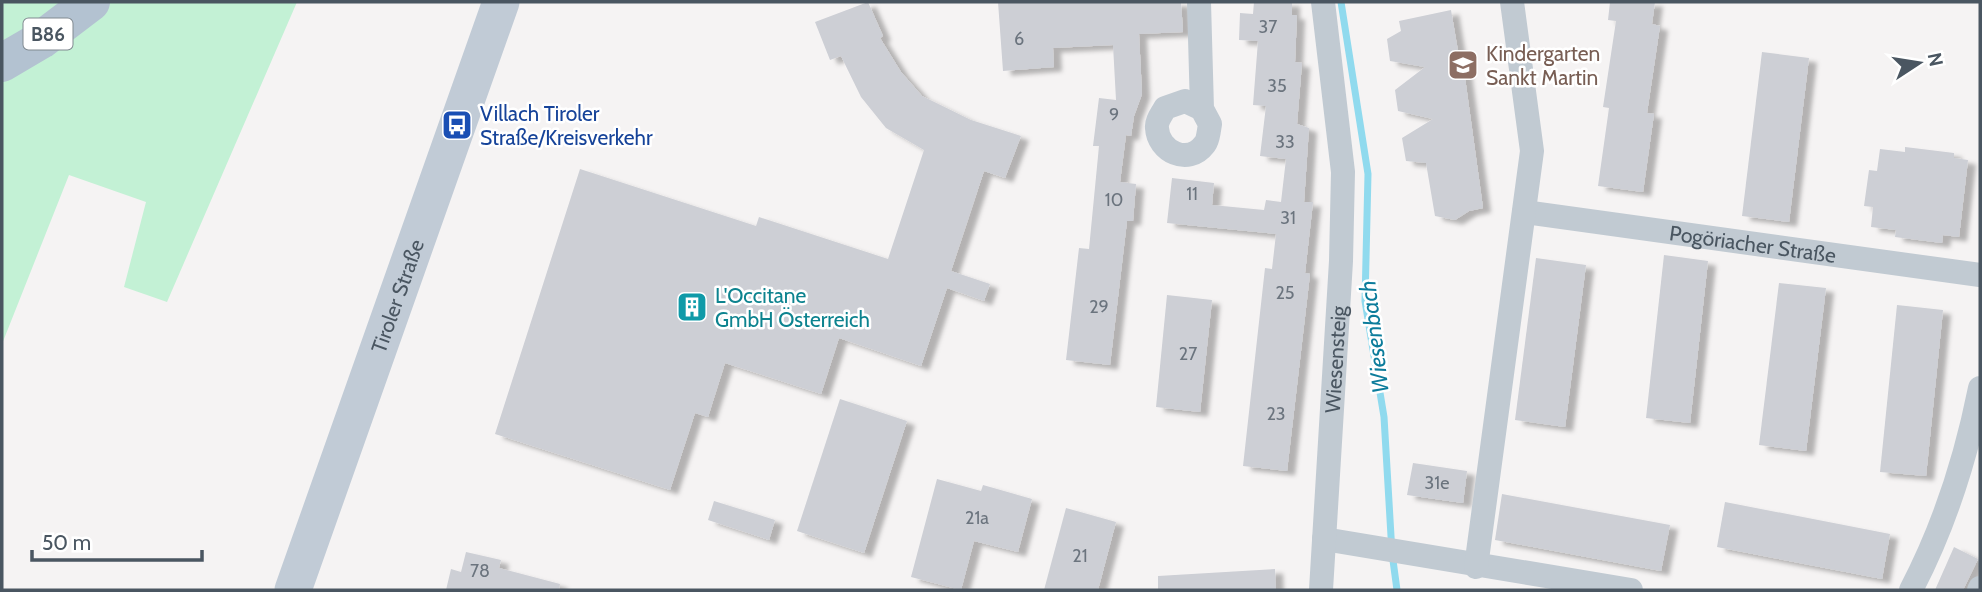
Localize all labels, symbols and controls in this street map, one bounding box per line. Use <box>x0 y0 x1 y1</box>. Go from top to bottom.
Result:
house number: 37 <box>1259 16 1277 38</box>
road number: B86 <box>23 18 72 50</box>
house number: 6 <box>1014 28 1024 50</box>
north arrow <box>1884 28 1954 98</box>
place label: Kindergarten Sankt Martin <box>1486 41 1600 90</box>
school or university icon: Kindergarten Sankt Martin <box>1446 48 1480 82</box>
text: N <box>1922 51 1948 69</box>
house number: 35 <box>1267 75 1287 97</box>
place label: Villach Tiroler Straße/Kreisverkehr <box>480 101 653 150</box>
house number: 9 <box>1109 104 1119 126</box>
bus stop icon: Villach Tiroler Straße/Kreisverkehr <box>440 108 474 142</box>
house number: 33 <box>1275 131 1295 153</box>
house number: 11 <box>1186 183 1198 205</box>
house number: 10 <box>1105 189 1123 211</box>
house number: 31 <box>1280 207 1296 229</box>
street label: Pogöriacher Straße <box>1668 220 1838 268</box>
street label: Tiroler Straße <box>365 235 429 356</box>
water label: Wiesenbach <box>1353 279 1395 395</box>
house number: 25 <box>1275 282 1295 304</box>
place label: L'Occitane GmbH Österreich <box>715 283 870 332</box>
building icon: L'Occitane GmbH Österreich <box>675 290 709 324</box>
house number: 29 <box>1089 296 1109 318</box>
street label: Wiesensteig <box>1319 304 1351 414</box>
house number: 27 <box>1179 343 1197 365</box>
house number: 23 <box>1266 403 1286 425</box>
house number: 31e <box>1425 472 1449 494</box>
house number: 21a <box>965 507 989 529</box>
scale bar <box>32 518 201 562</box>
text: 50 m <box>42 530 91 555</box>
house number: 21 <box>1072 545 1088 567</box>
house number: 78 <box>470 560 490 582</box>

